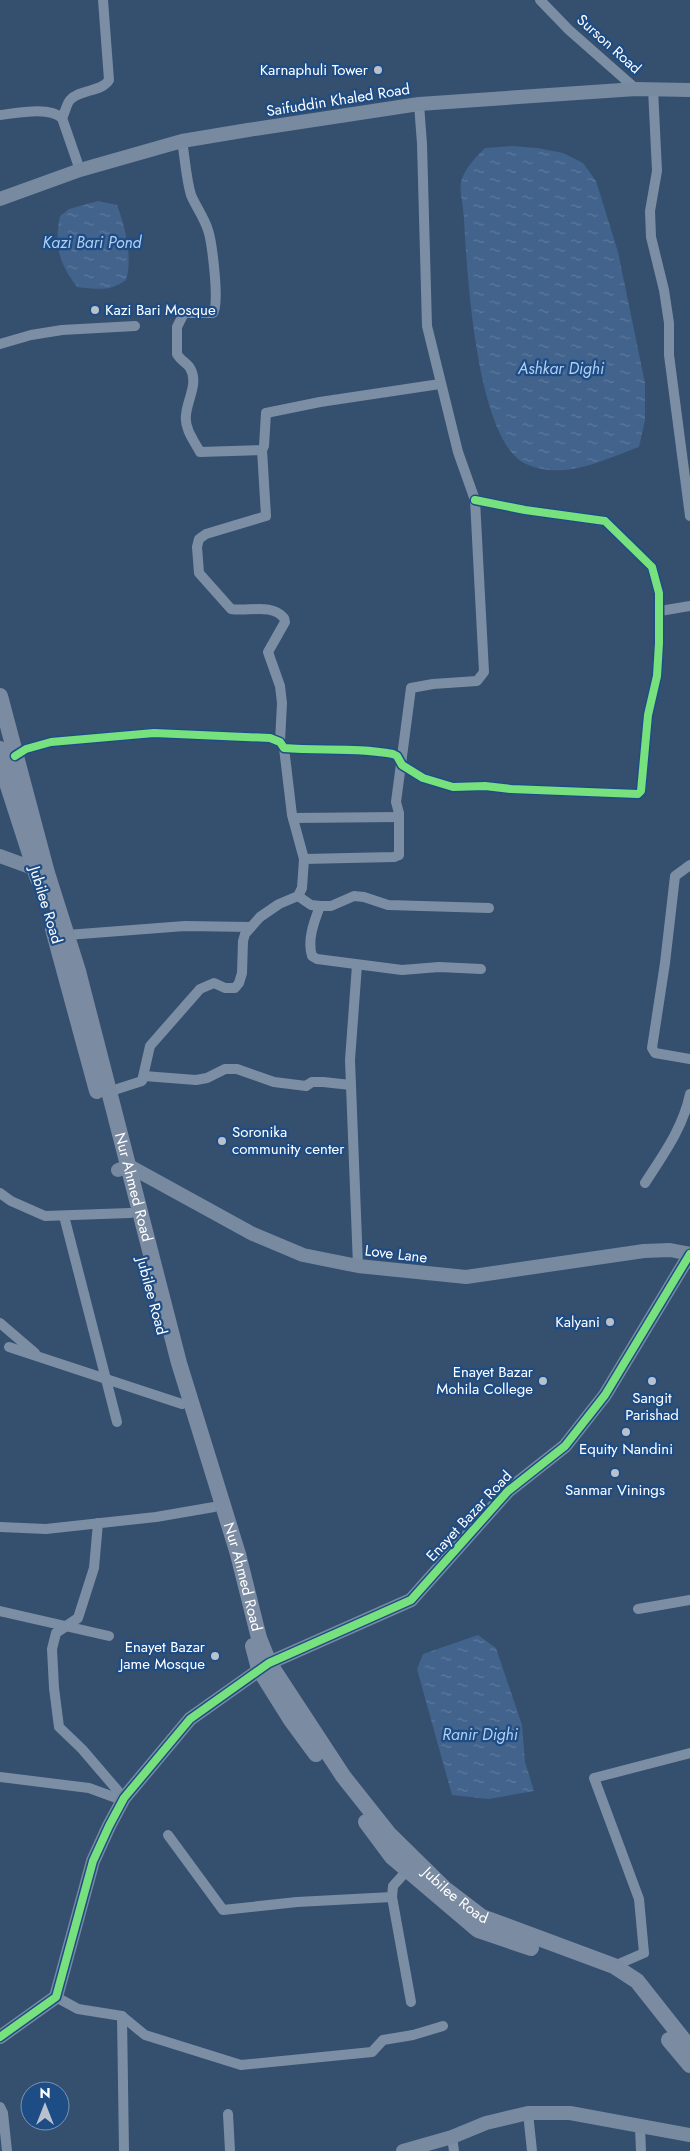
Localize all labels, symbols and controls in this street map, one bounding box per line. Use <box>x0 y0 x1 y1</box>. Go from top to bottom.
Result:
street label: Surson Road <box>572 9 646 79</box>
place label: Karnaphuli Tower <box>260 59 369 81</box>
marker: Karnaphuli Tower <box>372 64 384 76</box>
street label: Saifuddin Khaled Road <box>265 78 411 122</box>
water label: Kazi Bari Pond <box>43 231 143 254</box>
place label: Kazi Bari Mosque <box>105 299 216 321</box>
marker: Kazi Bari Mosque <box>89 304 101 316</box>
water label: Ashkar Dighi <box>517 357 605 380</box>
street label: Jubilee Road <box>23 862 68 946</box>
place label: Soronika community center <box>232 1121 345 1160</box>
street label: Nur Ahmed Road <box>109 1130 158 1244</box>
marker: Soronika community center <box>216 1135 228 1147</box>
street label: Love Lane <box>363 1239 429 1269</box>
street label: Jubilee Road <box>131 1253 173 1337</box>
place label: Kalyani <box>555 1311 600 1333</box>
marker: Kalyani <box>604 1316 616 1328</box>
place label: Enayet Bazar Mohila College <box>436 1361 534 1400</box>
marker: Enayet Bazar Mohila College <box>537 1375 549 1387</box>
marker: Sangit Parishad <box>646 1375 658 1387</box>
place label: Sangit Parishad <box>625 1387 679 1426</box>
marker: Equity Nandini <box>620 1426 632 1438</box>
place label: Equity Nandini <box>579 1438 673 1460</box>
street label: Enayet Bazar Road <box>421 1466 517 1566</box>
marker: Sanmar Vinings <box>609 1467 621 1479</box>
place label: Sanmar Vinings <box>565 1479 665 1501</box>
street label: Nur Ahmed Road <box>218 1520 268 1634</box>
place label: Enayet Bazar Jame Mosque <box>118 1636 206 1675</box>
marker: Enayet Bazar Jame Mosque <box>209 1650 221 1662</box>
water label: Ranir Dighi <box>442 1723 519 1746</box>
street label: Jubilee Road <box>416 1860 491 1929</box>
north arrow <box>20 2081 70 2131</box>
text: N <box>39 2083 51 2103</box>

